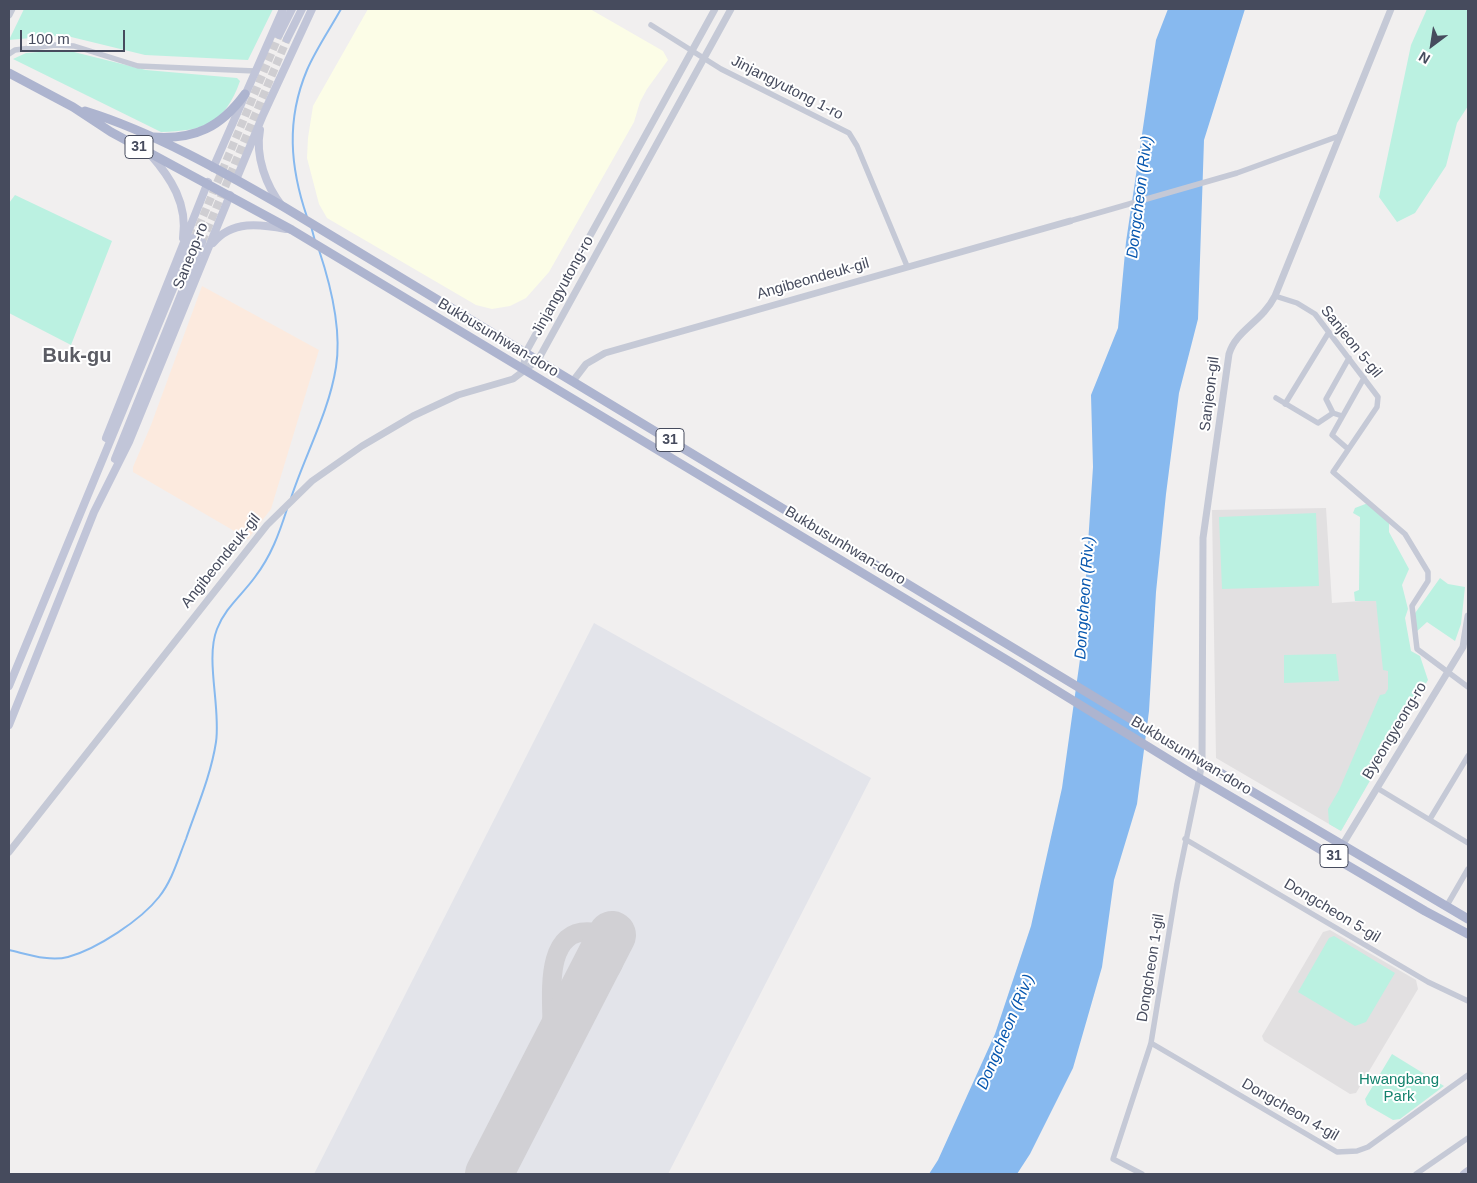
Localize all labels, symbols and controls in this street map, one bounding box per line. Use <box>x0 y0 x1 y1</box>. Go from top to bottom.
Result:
scale bar <box>22 20 128 52</box>
north arrow <box>1407 20 1457 70</box>
text: 100 m <box>28 30 70 47</box>
text: N <box>1416 48 1433 67</box>
street label: Jinjangyutong 1-ro <box>728 52 846 124</box>
water label: Dongcheon (Riv.) <box>1123 135 1157 259</box>
road number: 31 <box>125 136 153 158</box>
street label: Saneop-ro <box>170 220 212 292</box>
street label: Jinjangyutong-ro <box>528 233 598 339</box>
street label: Angibeondeuk-gil <box>755 254 871 304</box>
street label: Bukbusunhwan-doro <box>434 295 562 381</box>
street label: Sanjeon 5-gil <box>1316 302 1386 382</box>
district label: Buk-gu <box>43 344 111 368</box>
street label: Sanjeon-gil <box>1196 356 1224 432</box>
road number: 31 <box>656 428 684 452</box>
street label: Bukbusunhwan-doro <box>781 503 909 589</box>
street label: Angibeondeuk-gil <box>178 510 264 612</box>
water label: Dongcheon (Riv.) <box>1071 536 1099 660</box>
street label: Byeongyeong-ro <box>1359 679 1431 783</box>
street label: Bukbusunhwan-doro <box>1127 713 1255 799</box>
road number: 31 <box>1320 844 1348 868</box>
street label: Dongcheon 5-gil <box>1281 875 1383 947</box>
street label: Dongcheon 1-gil <box>1134 913 1168 1023</box>
water label: Dongcheon (Riv.) <box>973 971 1039 1093</box>
park label: Hwangbang Park <box>1359 1071 1439 1106</box>
street label: Dongcheon 4-gil <box>1238 1075 1342 1145</box>

